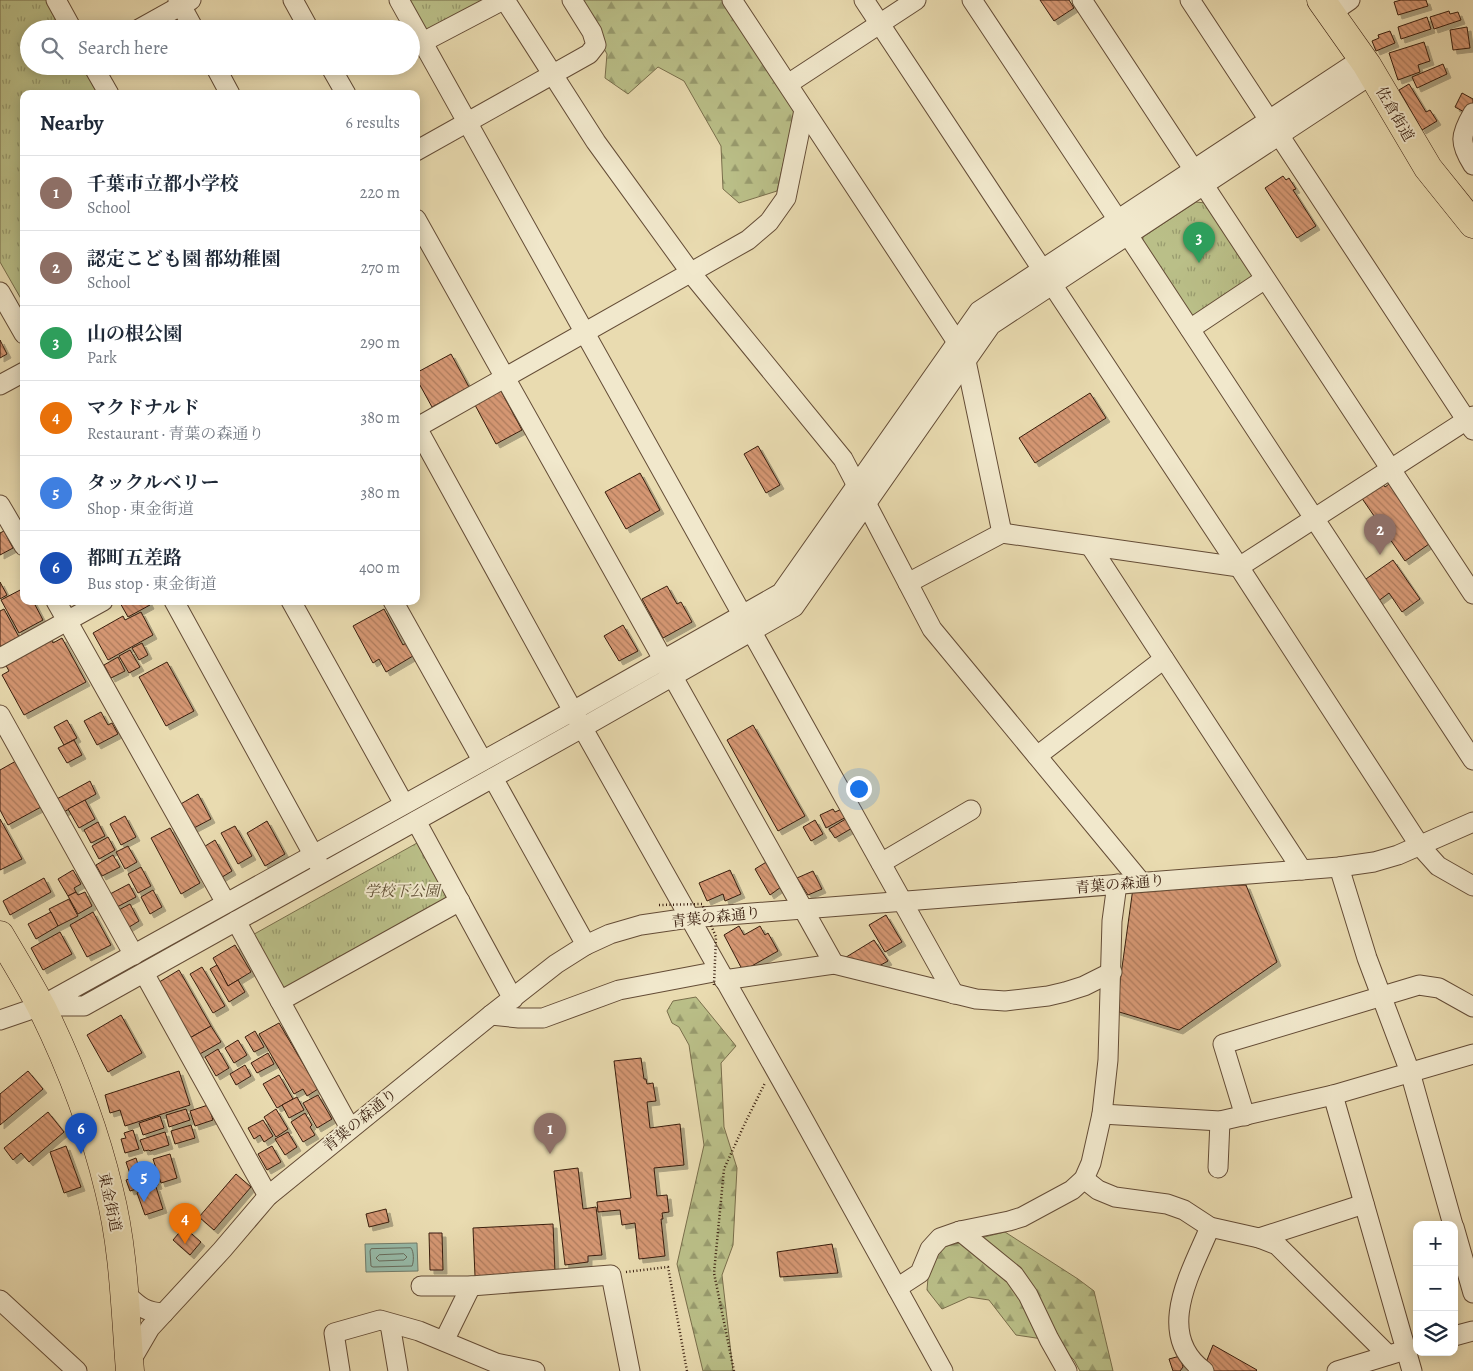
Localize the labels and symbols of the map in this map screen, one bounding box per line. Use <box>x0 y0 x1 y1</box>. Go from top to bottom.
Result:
street label: 佐倉街道 <box>1371 83 1419 145</box>
pin: 3 <box>1183 222 1215 263</box>
pin: 2 <box>1364 514 1396 555</box>
your location <box>846 776 872 802</box>
street label: 青葉の森通り <box>1074 870 1166 898</box>
park label: 学校下公園 <box>364 881 442 901</box>
street label: 青葉の森通り <box>670 902 762 932</box>
street label: 青葉の森通り <box>319 1084 401 1156</box>
pin: 6 <box>65 1113 97 1154</box>
pin: 1 <box>534 1113 566 1154</box>
pin: 5 <box>128 1161 160 1202</box>
street label: 東金街道 <box>94 1171 126 1233</box>
pin: 4 <box>169 1203 201 1244</box>

